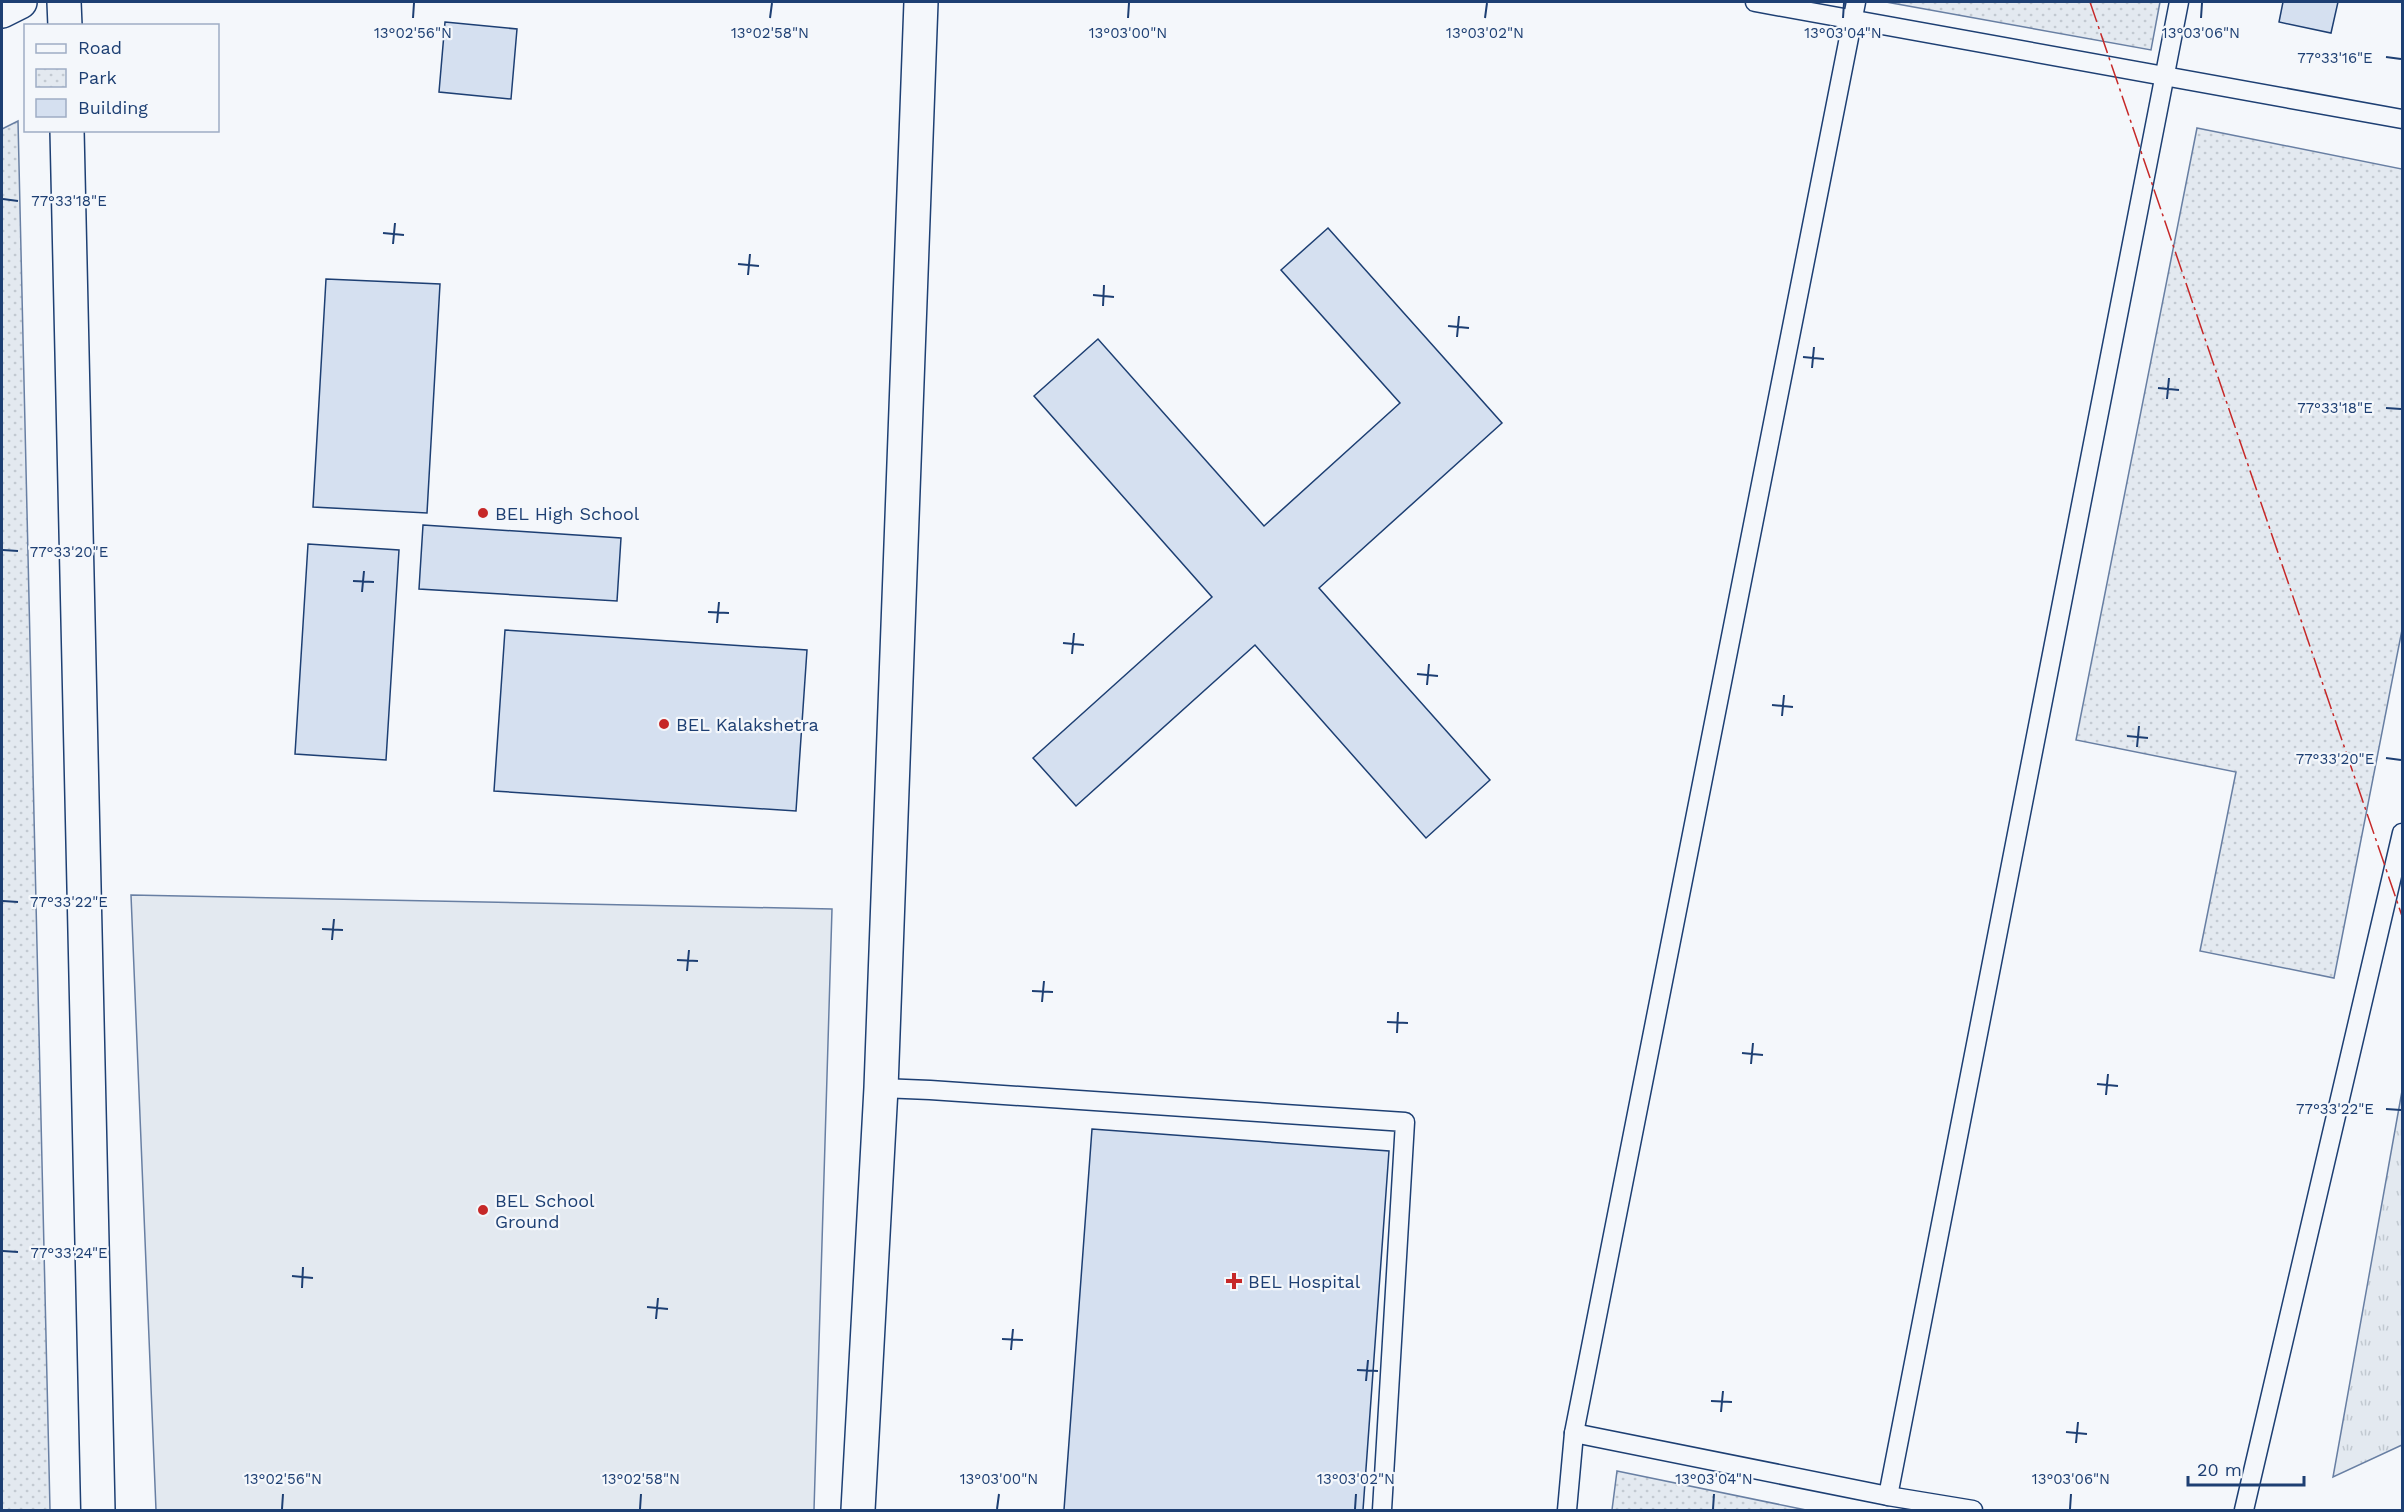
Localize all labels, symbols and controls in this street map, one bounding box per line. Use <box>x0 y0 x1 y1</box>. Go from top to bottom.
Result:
legend <box>24 24 219 132</box>
text: 13°02'56"N <box>374 24 452 42</box>
text: 13°02'58"N <box>731 24 809 42</box>
text: 13°03'00"N <box>1089 24 1167 42</box>
text: 13°03'02"N <box>1446 24 1524 42</box>
text: 13°03'04"N <box>1804 24 1882 42</box>
text: 13°03'06"N <box>2162 24 2240 42</box>
text: Road <box>78 37 122 58</box>
text: 77°33'16"E <box>2297 49 2373 67</box>
text: Park <box>78 67 117 88</box>
text: Building <box>78 97 148 118</box>
text: 77°33'18"E <box>31 192 107 210</box>
text: 77°33'18"E <box>2297 399 2373 417</box>
place label: BEL High School <box>495 503 640 524</box>
marker: BEL High School <box>476 506 490 520</box>
text: 77°33'20"E <box>30 543 108 561</box>
place label: BEL Kalakshetra <box>676 714 819 735</box>
marker: BEL Kalakshetra <box>657 717 671 731</box>
text: 77°33'20"E <box>2296 750 2374 768</box>
text: 77°33'22"E <box>30 893 108 911</box>
text: 77°33'22"E <box>2296 1100 2374 1118</box>
place label: BEL School Ground <box>495 1190 595 1232</box>
marker: BEL School Ground <box>476 1203 490 1217</box>
text: 77°33'24"E <box>30 1244 108 1262</box>
place label: BEL Hospital <box>1248 1271 1361 1292</box>
marker: BEL Hospital <box>1225 1272 1243 1290</box>
scale bar <box>2188 1449 2304 1487</box>
text: 20 m <box>2197 1459 2242 1480</box>
text: 13°02'56"N <box>244 1470 322 1488</box>
text: 13°02'58"N <box>602 1470 680 1488</box>
text: 13°03'00"N <box>960 1470 1038 1488</box>
text: 13°03'02"N <box>1317 1470 1395 1488</box>
text: 13°03'04"N <box>1675 1470 1753 1488</box>
text: 13°03'06"N <box>2032 1470 2110 1488</box>

